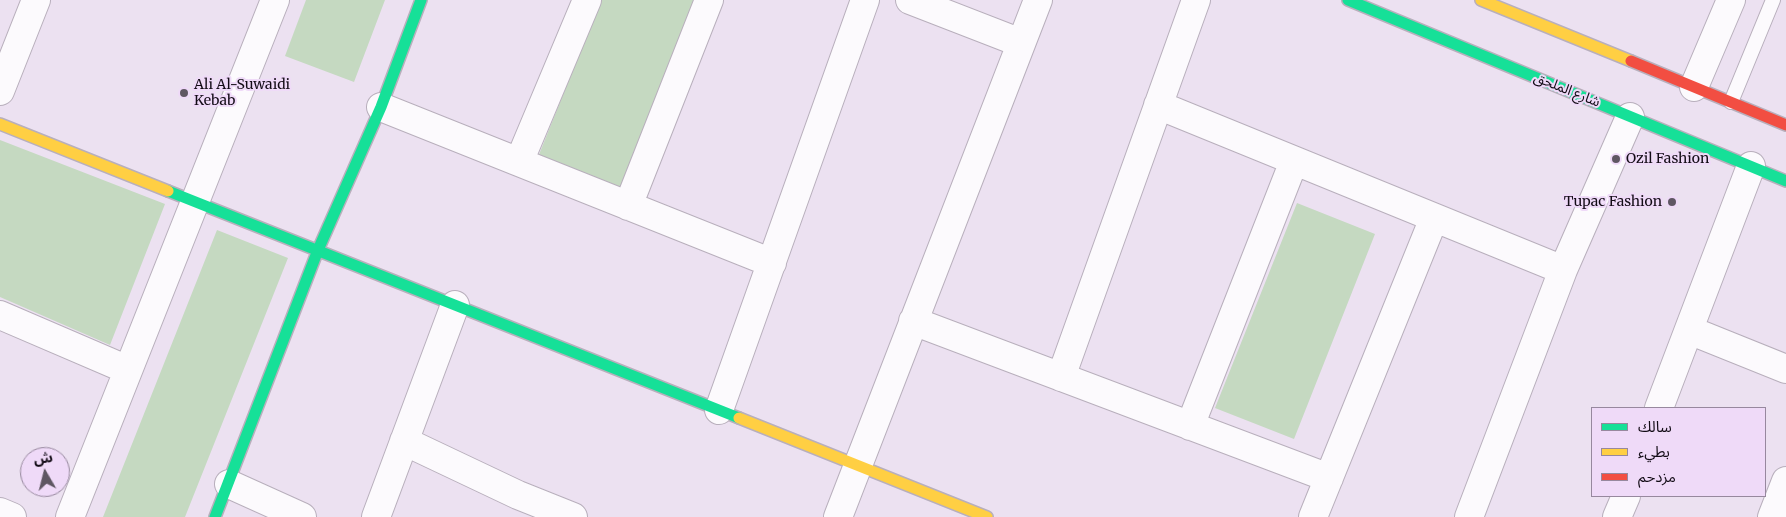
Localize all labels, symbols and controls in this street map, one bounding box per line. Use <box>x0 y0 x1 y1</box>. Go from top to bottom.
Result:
street label: شارع الملحق <box>1531 69 1603 111</box>
place label: Ali Al-Suwaidi Kebab <box>194 77 290 110</box>
marker: Ali Al-Suwaidi Kebab <box>178 87 190 99</box>
place label: Ozil Fashion <box>1626 151 1709 167</box>
marker: Ozil Fashion <box>1610 153 1622 165</box>
place label: Tupac Fashion <box>1564 194 1662 210</box>
marker: Tupac Fashion <box>1666 196 1678 208</box>
legend <box>1591 407 1766 497</box>
text: سالك <box>1638 417 1672 436</box>
text: بطيء <box>1638 442 1670 461</box>
north arrow <box>20 447 70 497</box>
text: ش <box>32 448 54 468</box>
text: مزدحم <box>1638 467 1676 486</box>

